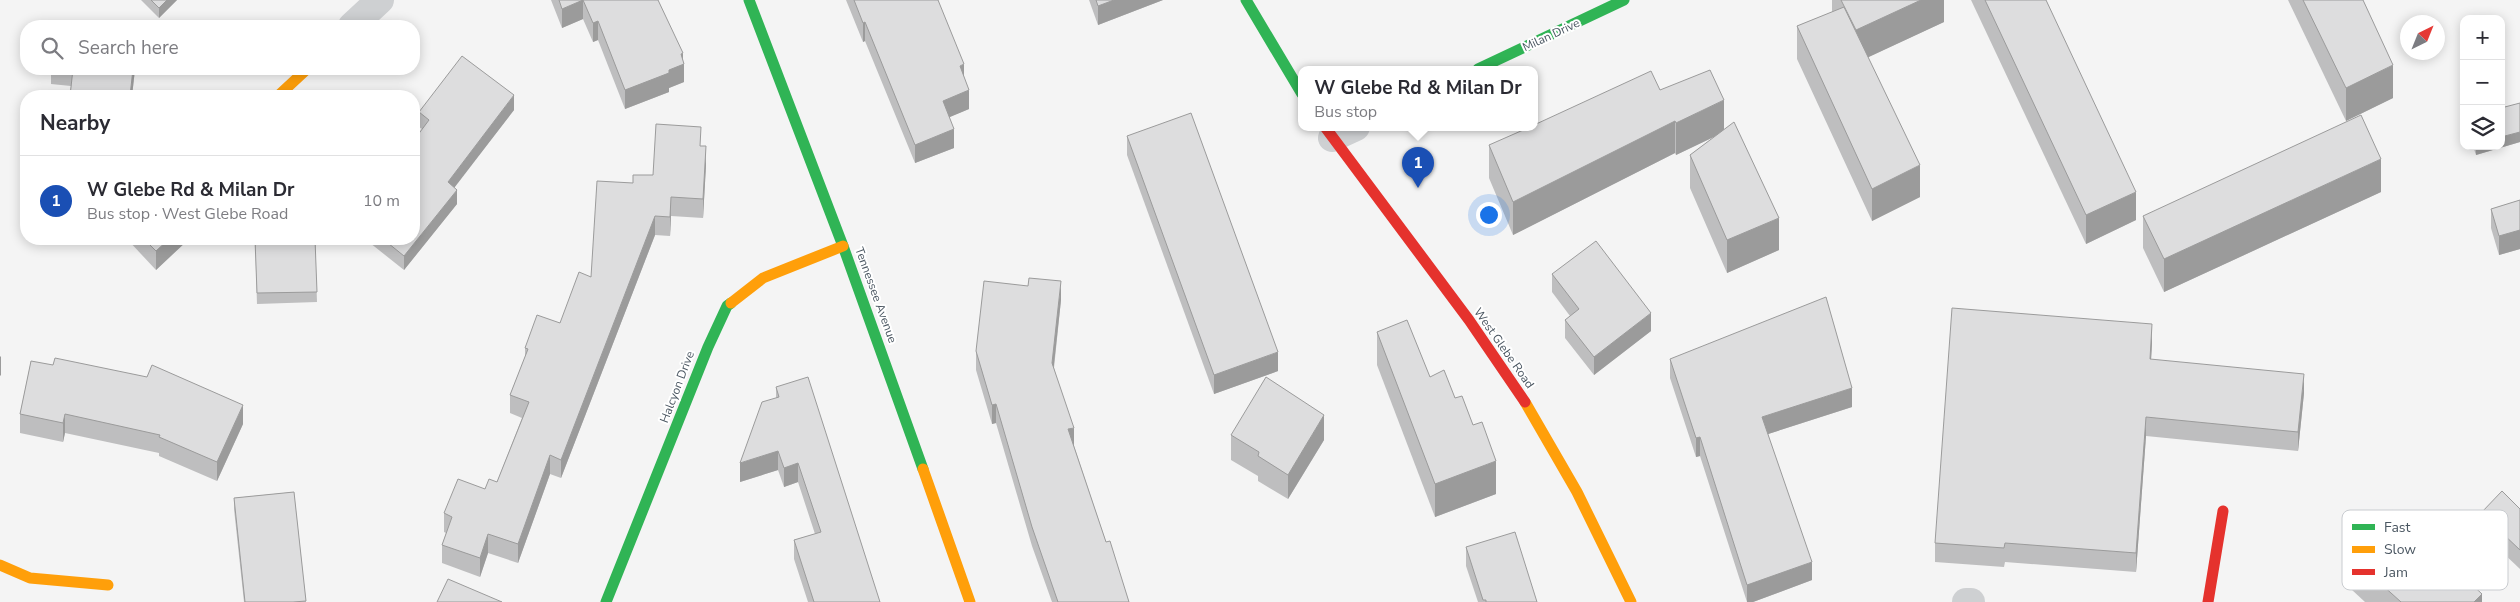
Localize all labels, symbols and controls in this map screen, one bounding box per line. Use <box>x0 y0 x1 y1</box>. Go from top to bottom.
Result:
street label: Milan Drive <box>1520 15 1582 55</box>
north arrow <box>2400 15 2445 60</box>
map controls <box>2460 15 2505 150</box>
button: + <box>2460 15 2505 60</box>
search box <box>20 20 420 75</box>
icon: search <box>38 34 66 62</box>
text: Search here <box>78 35 179 61</box>
button: − <box>2460 60 2505 105</box>
popup <box>1298 66 1538 131</box>
text: W Glebe Rd & Milan Dr <box>1314 75 1522 101</box>
text: Bus stop <box>1314 101 1377 123</box>
button: layers <box>2460 105 2505 150</box>
text: Nearby <box>40 109 110 137</box>
pin: 1 <box>1402 147 1434 188</box>
text: W Glebe Rd & Milan Dr <box>87 177 295 203</box>
text: 1 <box>51 190 61 212</box>
text: 10 m <box>363 190 400 212</box>
your location <box>1476 202 1502 228</box>
text: Bus stop · West Glebe Road <box>87 203 288 225</box>
street label: Tennessee Avenue <box>851 245 901 345</box>
street label: West Glebe Road <box>1470 305 1538 391</box>
street label: Halcyon Drive <box>656 349 698 425</box>
legend <box>2342 510 2508 590</box>
text: Fast <box>2384 518 2410 537</box>
text: Slow <box>2384 540 2416 559</box>
text: Jam <box>2383 563 2408 582</box>

